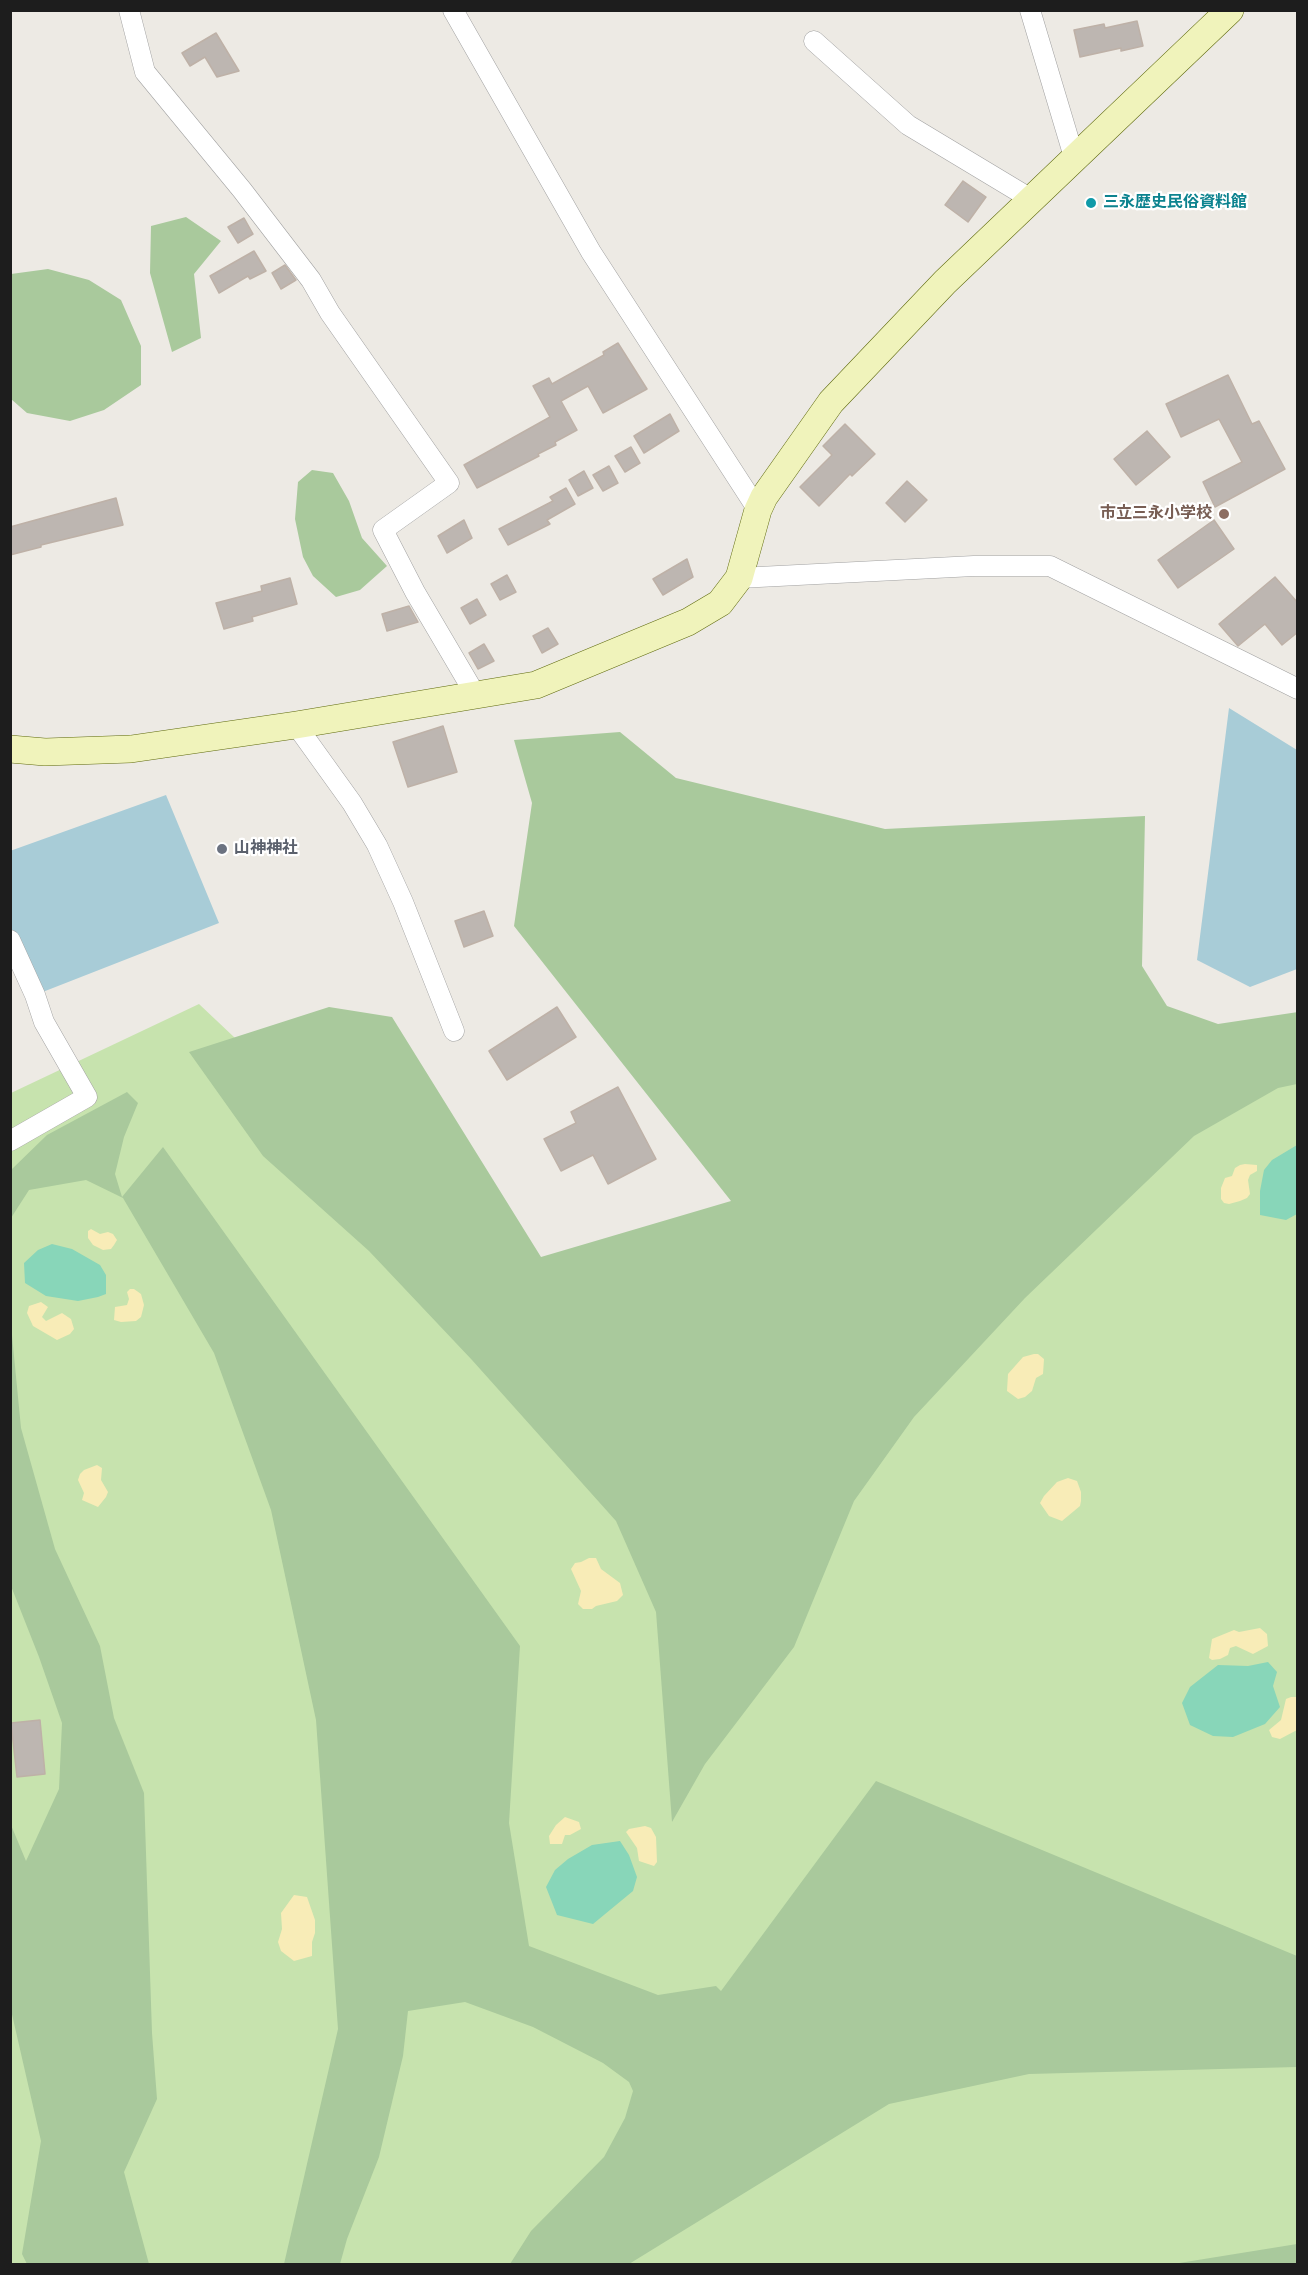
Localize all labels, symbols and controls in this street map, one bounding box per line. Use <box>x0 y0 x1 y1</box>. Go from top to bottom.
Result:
place label: 三永歴史民俗資料館 <box>1103 193 1247 213</box>
marker: 三永歴史民俗資料館 <box>1084 196 1098 210</box>
place label: 市立三永小学校 <box>1100 504 1212 524</box>
marker: 市立三永小学校 <box>1217 507 1231 521</box>
place label: 山神神社 <box>234 839 298 859</box>
marker: 山神神社 <box>215 842 229 856</box>

